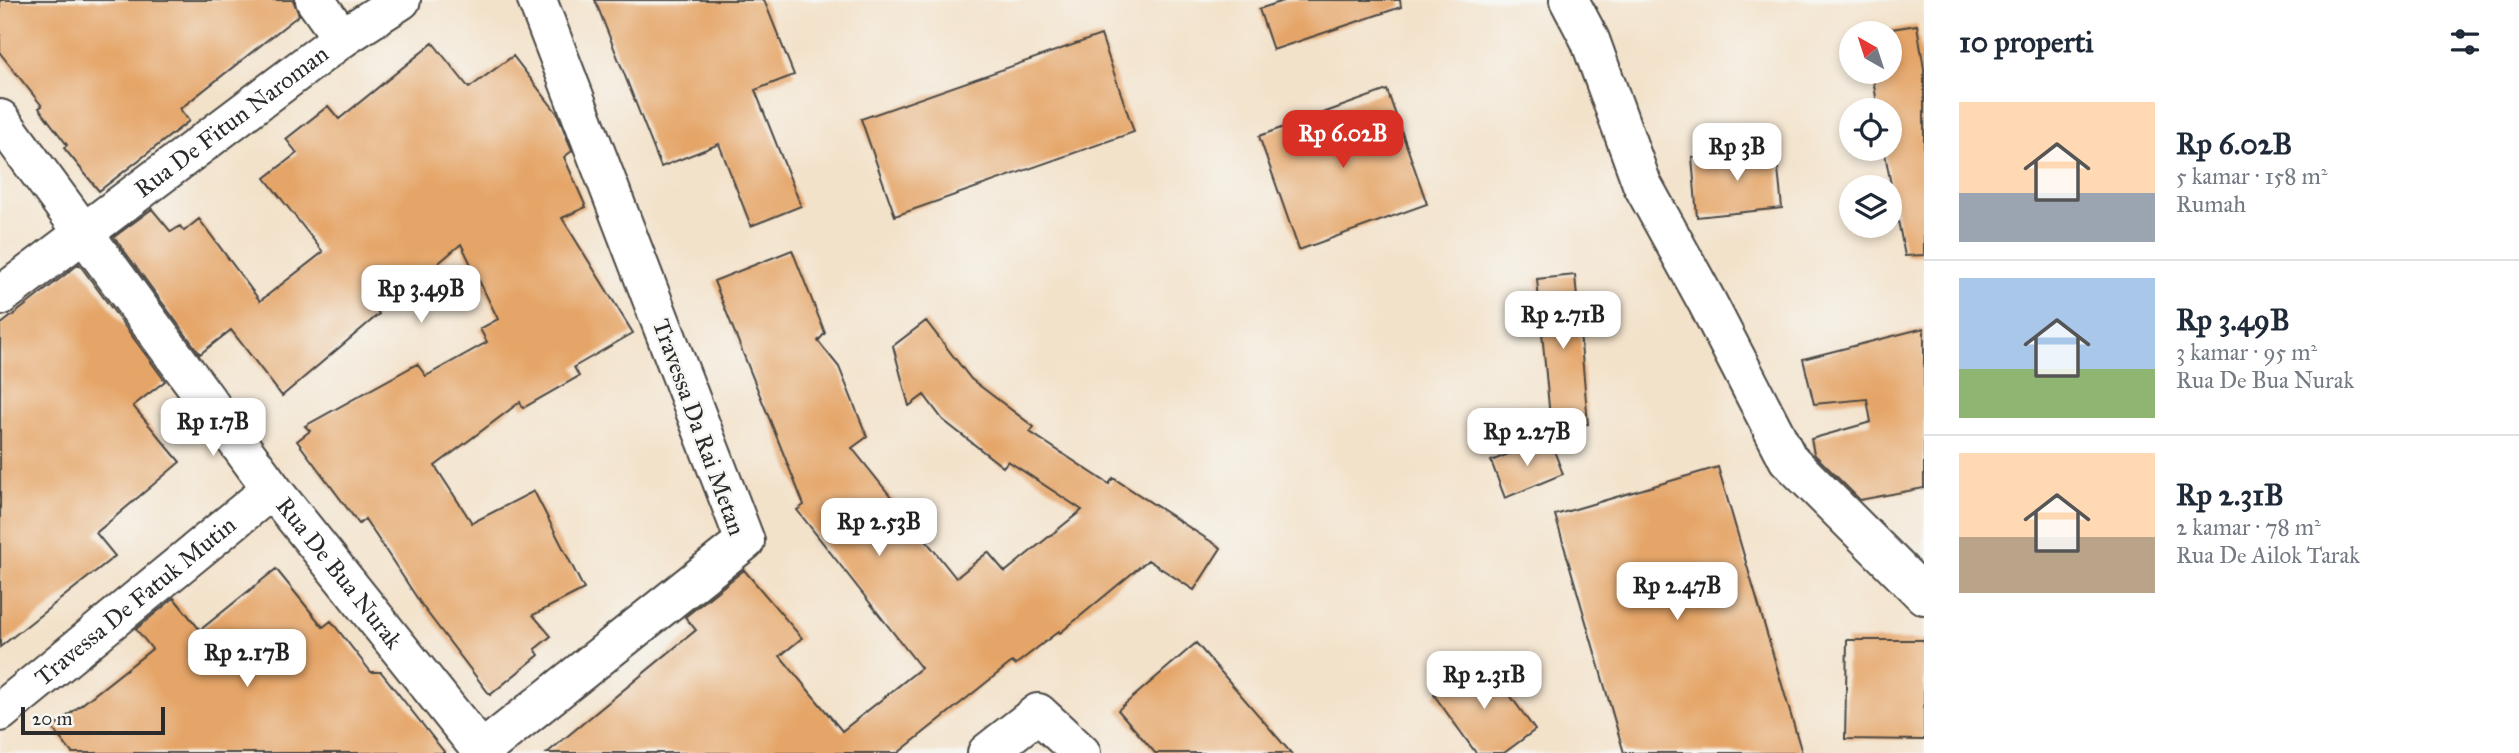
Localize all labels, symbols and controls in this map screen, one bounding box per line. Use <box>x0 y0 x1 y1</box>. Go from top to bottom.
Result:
north arrow <box>1839 21 1902 84</box>
map controls <box>1839 21 1902 238</box>
icon: filters <box>2446 23 2484 61</box>
text: 10 properti <box>1959 24 2094 60</box>
street label: Rua De Fitun Naroman <box>129 39 334 204</box>
button: locate <box>1839 98 1902 161</box>
pin: Rp 6.02B <box>1271 110 1415 170</box>
text: Rp 6.02B <box>1298 119 1388 147</box>
pin: Rp 3B <box>1688 124 1786 183</box>
text: Rp 6.02B <box>2176 126 2292 162</box>
icon: home <box>2015 130 2099 214</box>
text: Rp 3B <box>1708 132 1766 160</box>
text: 5 kamar · 158 m² <box>2176 162 2327 190</box>
button: layers <box>1839 175 1902 238</box>
text: Rumah <box>2176 190 2246 218</box>
pin: Rp 3.49B <box>349 266 493 325</box>
text: Rp 3.49B <box>377 274 465 302</box>
pin: Rp 2.71B <box>1491 292 1635 351</box>
text: Rp 2.71B <box>1521 300 1605 328</box>
text: Rp 3.49B <box>2176 302 2290 338</box>
icon: home <box>2015 306 2099 390</box>
street label: Travessa Da Rai Metan <box>646 315 752 539</box>
text: 3 kamar · 95 m² <box>2176 338 2317 366</box>
text: Rua De Bua Nurak <box>2176 366 2354 394</box>
pin: Rp 1.7B <box>148 398 278 458</box>
text: Rp 1.7B <box>177 407 249 435</box>
pin: Rp 2.27B <box>1455 408 1599 468</box>
text: Rp 2.27B <box>1483 417 1571 445</box>
text: Rp 2.31B <box>2176 477 2284 513</box>
icon: home <box>2015 481 2099 565</box>
street label: Rua De Bua Nurak <box>270 491 410 656</box>
pin: Rp 2.53B <box>807 498 951 558</box>
text: Rp 2.53B <box>837 507 921 535</box>
street label: Travessa De Fatuk Mutin <box>29 510 242 692</box>
text: 2 kamar · 78 m² <box>2176 513 2321 541</box>
text: Rua De Ailok Tarak <box>2176 541 2360 569</box>
pin: Rp 2.47B <box>1605 562 1749 622</box>
text: Rp 2.47B <box>1633 571 1721 599</box>
pin: Rp 2.17B <box>175 630 319 689</box>
text: Rp 2.17B <box>204 638 290 666</box>
pin: Rp 2.31B <box>1412 652 1556 711</box>
text: Rp 2.31B <box>1443 660 1525 688</box>
scale bar <box>21 704 164 736</box>
text: 20 m <box>32 707 73 730</box>

